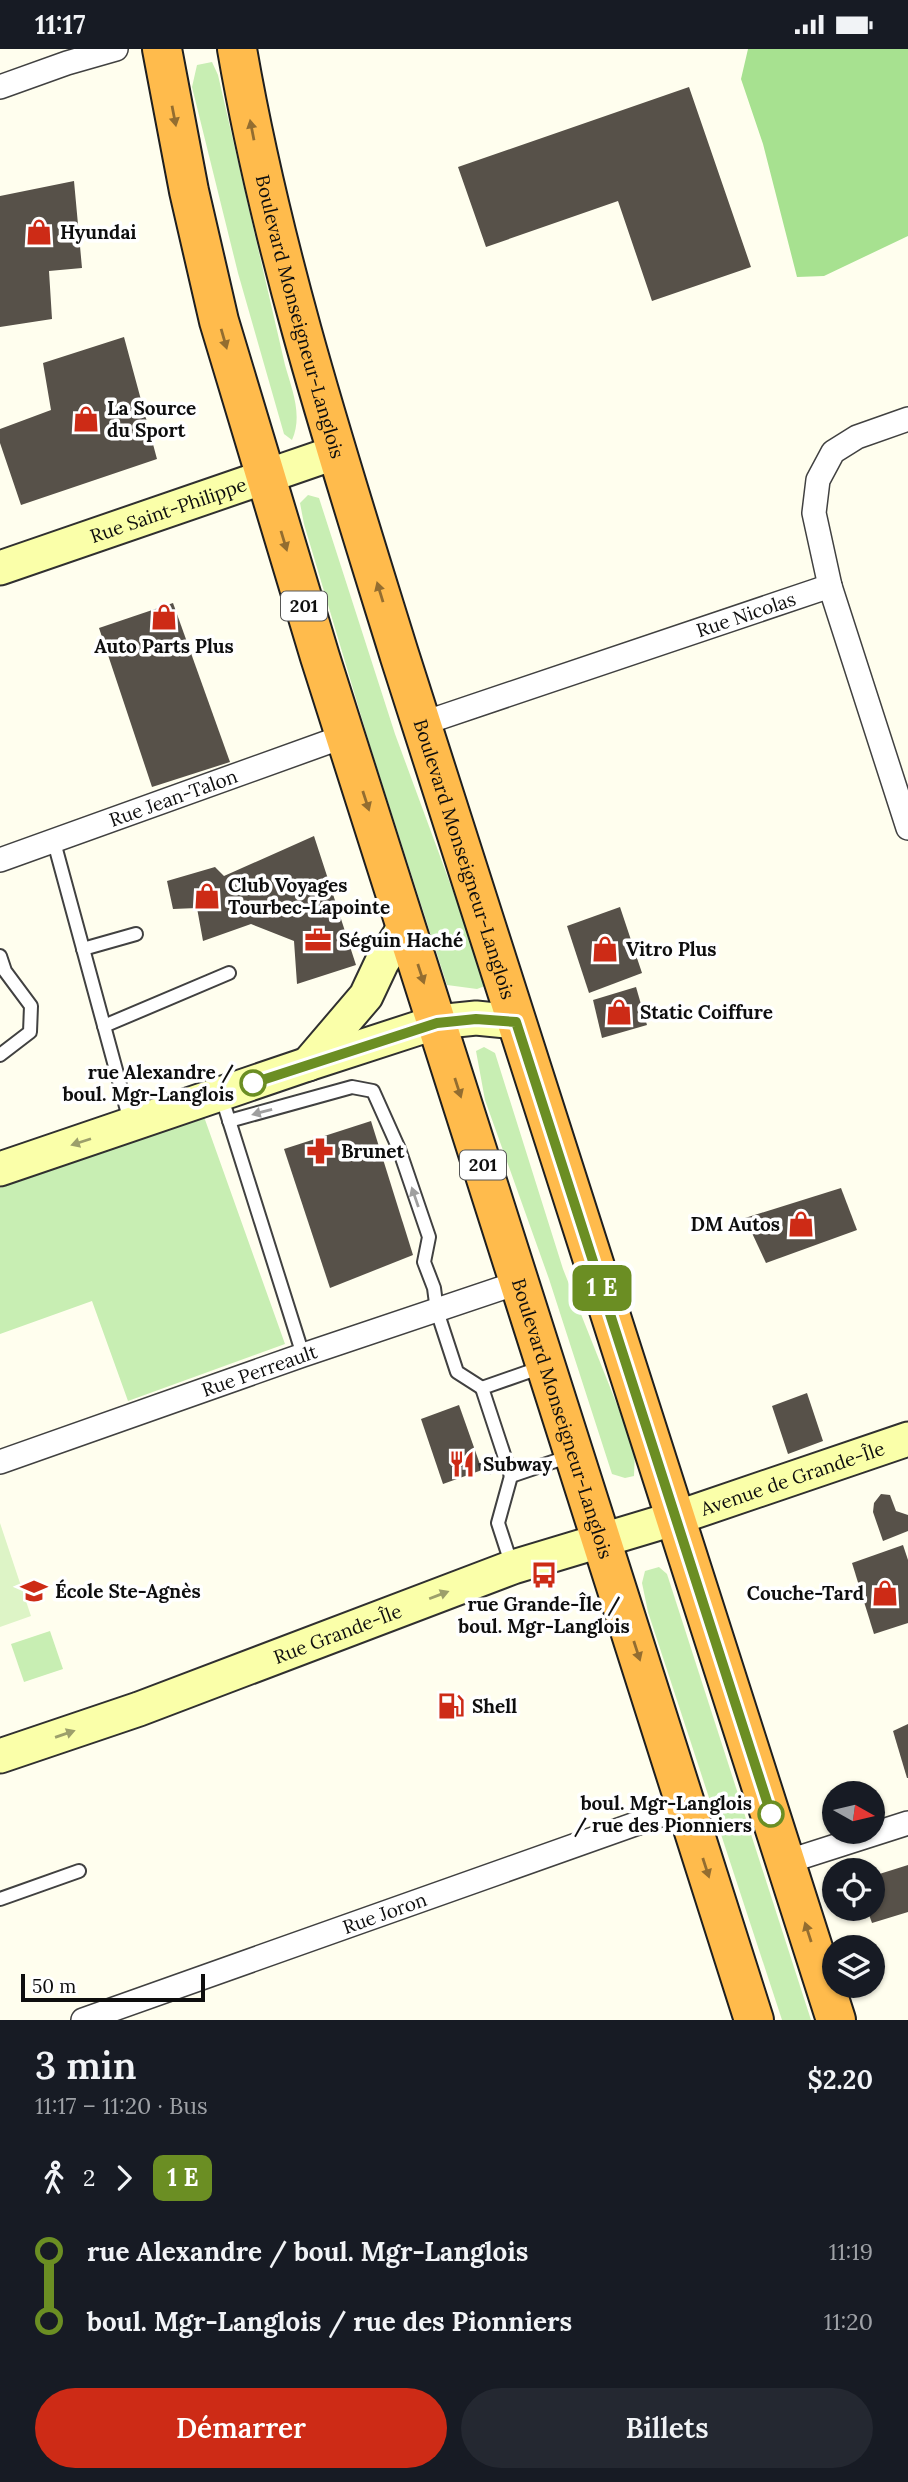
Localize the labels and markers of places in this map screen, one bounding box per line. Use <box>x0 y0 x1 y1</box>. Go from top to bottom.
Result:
shop icon: Hyundai <box>24 217 54 247</box>
place label: Hyundai <box>60 220 137 244</box>
place label: La Source du Sport <box>107 396 196 442</box>
shop icon: La Source du Sport <box>71 404 101 434</box>
shop icon: Auto Parts Plus <box>149 602 179 632</box>
place label: Auto Parts Plus <box>94 634 234 658</box>
place label: Club Voyages Tourbec-Lapointe <box>228 873 390 919</box>
shop icon: Club Voyages Tourbec-Lapointe <box>192 881 222 911</box>
office icon: Séguin Haché <box>303 925 333 955</box>
place label: Séguin Haché <box>339 928 463 952</box>
shop icon: Vitro Plus <box>590 934 620 964</box>
place label: Vitro Plus <box>626 937 717 961</box>
shop icon: Static Coiffure <box>604 997 634 1027</box>
place label: Static Coiffure <box>640 1000 773 1024</box>
place label: rue Alexandre / boul. Mgr-Langlois <box>62 1060 234 1106</box>
marker: rue Alexandre / boul. Mgr-Langlois <box>240 1070 266 1096</box>
pharmacy icon: Brunet <box>305 1136 335 1166</box>
place label: Brunet <box>341 1139 406 1163</box>
shop icon: DM Autos <box>786 1209 816 1239</box>
place label: DM Autos <box>691 1212 780 1236</box>
restaurant icon: Subway <box>447 1449 477 1479</box>
place label: Subway <box>483 1452 553 1476</box>
bus stop icon: rue Grande-Île / boul. Mgr-Langlois <box>529 1560 559 1590</box>
school or university icon: École Ste-Agnès <box>19 1576 49 1606</box>
shop icon: Couche-Tard <box>870 1578 900 1608</box>
place label: École Ste-Agnès <box>55 1579 201 1603</box>
place label: Couche-Tard <box>747 1581 864 1605</box>
place label: rue Grande-Île / boul. Mgr-Langlois <box>457 1592 630 1638</box>
fuel station icon: Shell <box>436 1691 466 1721</box>
place label: Shell <box>472 1694 517 1718</box>
place label: boul. Mgr-Langlois / rue des Pionniers <box>574 1791 752 1838</box>
marker: boul. Mgr-Langlois / rue des Pionniers <box>758 1801 784 1827</box>

